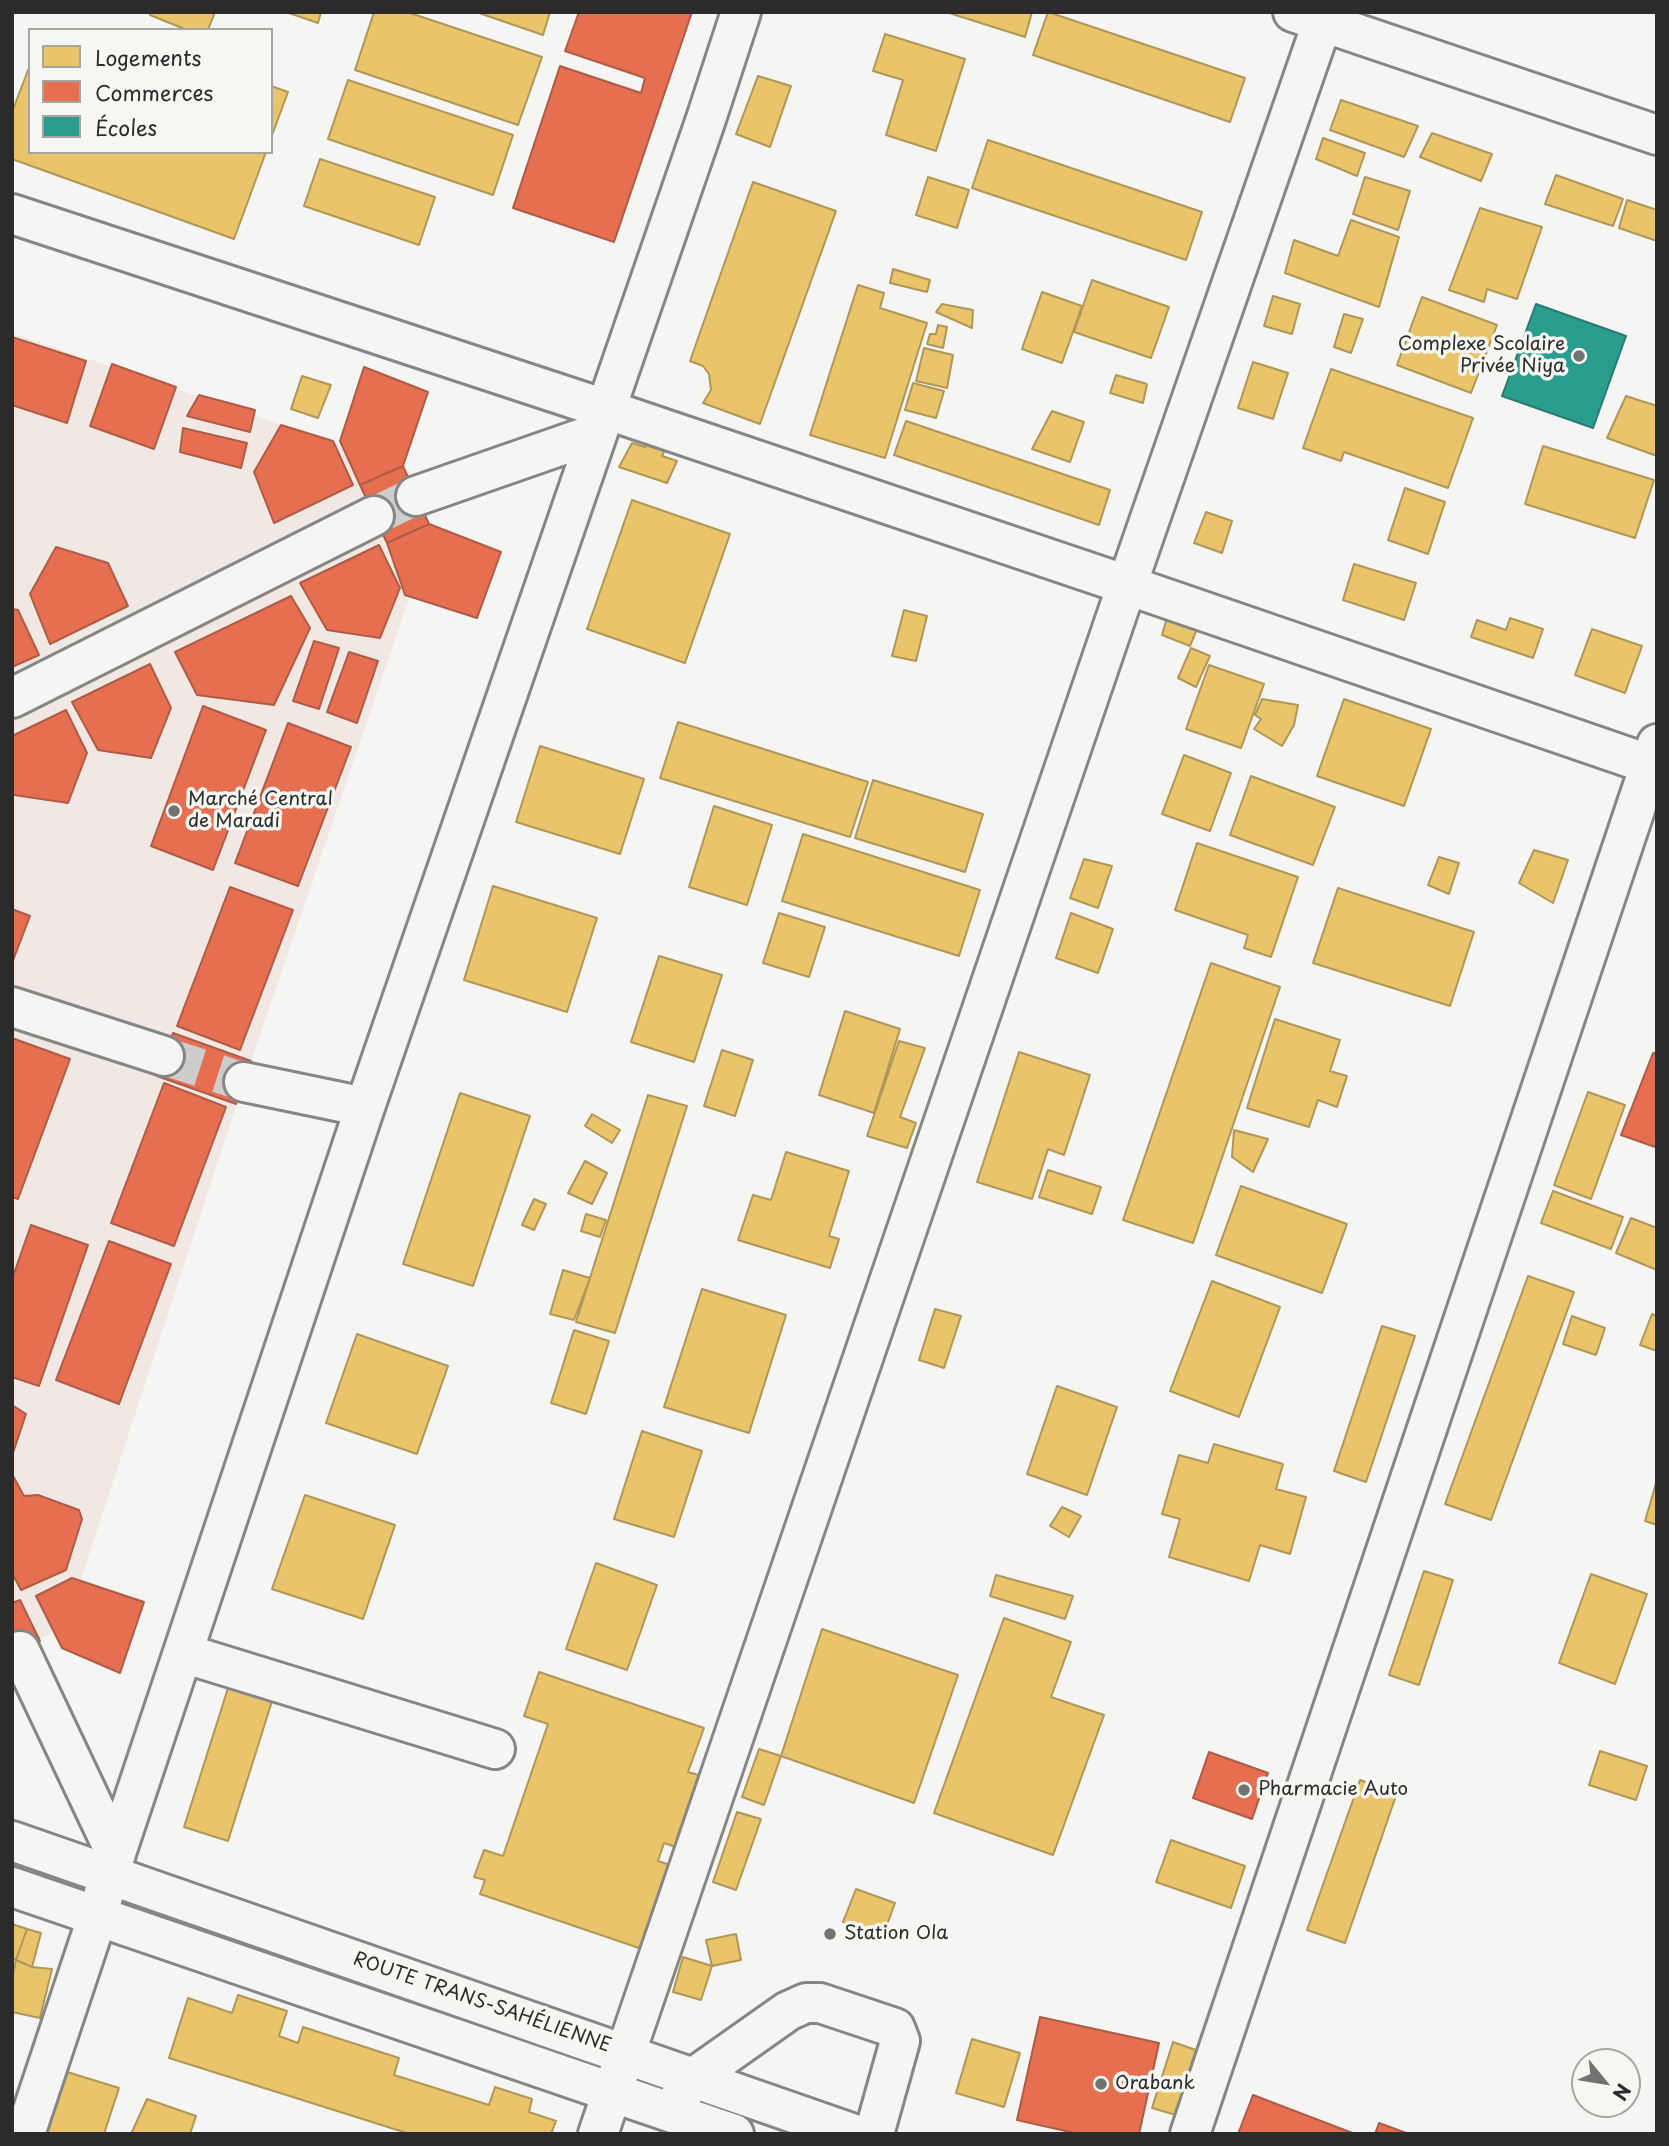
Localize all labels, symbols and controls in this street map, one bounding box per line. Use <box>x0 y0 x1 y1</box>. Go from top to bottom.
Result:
legend <box>28 28 273 154</box>
text: Logements <box>95 41 201 73</box>
text: Commerces <box>95 76 213 108</box>
text: Écoles <box>95 111 157 143</box>
place label: Complexe Scolaire Privée Niya <box>1398 334 1565 378</box>
marker: Complexe Scolaire Privée Niya <box>1571 348 1587 364</box>
place label: Marché Central de Maradi <box>188 789 333 833</box>
marker: Marché Central de Maradi <box>166 803 182 819</box>
place label: Pharmacie Auto <box>1258 1779 1408 1801</box>
marker: Pharmacie Auto <box>1236 1782 1252 1798</box>
place label: Station Ola <box>844 1923 948 1945</box>
marker: Station Ola <box>822 1926 838 1942</box>
street label: ROUTE TRANS-SAHÉLIENNE <box>350 1948 614 2058</box>
north arrow <box>1571 2048 1641 2118</box>
place label: Orabank <box>1115 2073 1195 2095</box>
marker: Orabank <box>1093 2076 1109 2092</box>
text: N <box>1607 2079 1638 2106</box>

